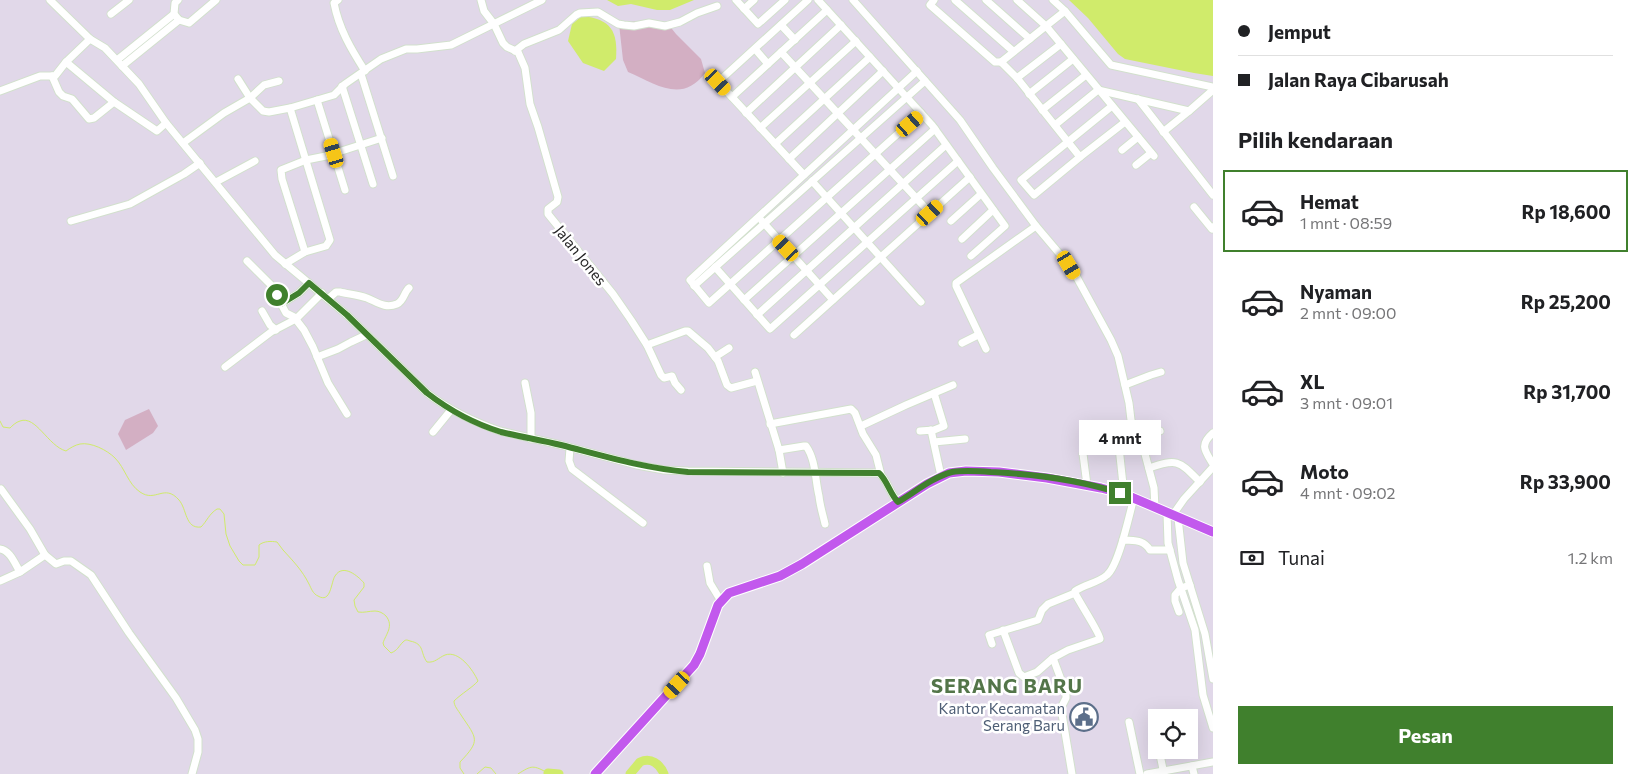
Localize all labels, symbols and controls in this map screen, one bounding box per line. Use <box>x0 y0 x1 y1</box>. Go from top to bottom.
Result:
text: Jemput <box>1268 20 1331 43</box>
car <box>702 66 733 98</box>
text: Jalan Raya Cibarusah <box>1268 68 1449 91</box>
car <box>893 108 926 140</box>
text: Pilih kendaraan <box>1238 126 1393 153</box>
car <box>322 136 345 170</box>
icon: car <box>1240 189 1285 234</box>
text: Hemat <box>1300 190 1359 213</box>
car <box>913 197 946 229</box>
text: Rp 18,600 <box>1521 200 1611 223</box>
text: 1 mnt · 08:59 <box>1300 213 1392 232</box>
street label: Jalan Jones <box>551 221 611 289</box>
car <box>770 232 801 264</box>
car <box>1054 248 1083 282</box>
icon: car <box>1240 279 1285 324</box>
text: Nyaman <box>1300 280 1372 303</box>
route start <box>266 284 288 306</box>
text: Rp 25,200 <box>1521 290 1611 313</box>
text: 2 mnt · 09:00 <box>1300 303 1396 322</box>
icon: car <box>1240 369 1285 414</box>
text: XL <box>1300 370 1325 393</box>
text: Rp 31,700 <box>1523 380 1611 403</box>
text: 3 mnt · 09:01 <box>1300 393 1393 412</box>
callout: 4 mnt <box>1079 420 1161 456</box>
text: 4 mnt <box>1099 428 1141 447</box>
icon: car <box>1240 459 1285 504</box>
text: Moto <box>1300 460 1349 483</box>
text: Rp 33,900 <box>1520 470 1611 493</box>
route end <box>1109 482 1131 504</box>
text: 4 mnt · 09:02 <box>1300 483 1395 502</box>
icon: cash <box>1238 544 1266 572</box>
text: Tunai <box>1278 546 1325 569</box>
text: 1.2 km <box>1568 548 1613 567</box>
car <box>661 669 692 701</box>
district label: SERANG BARU <box>931 673 1083 697</box>
place label: Kantor Kecamatan Serang Baru <box>938 699 1065 734</box>
public building icon: Kantor Kecamatan Serang Baru <box>1069 702 1099 732</box>
button: Pesan <box>1238 706 1613 764</box>
map controls <box>1148 709 1198 759</box>
button: locate <box>1148 709 1198 759</box>

